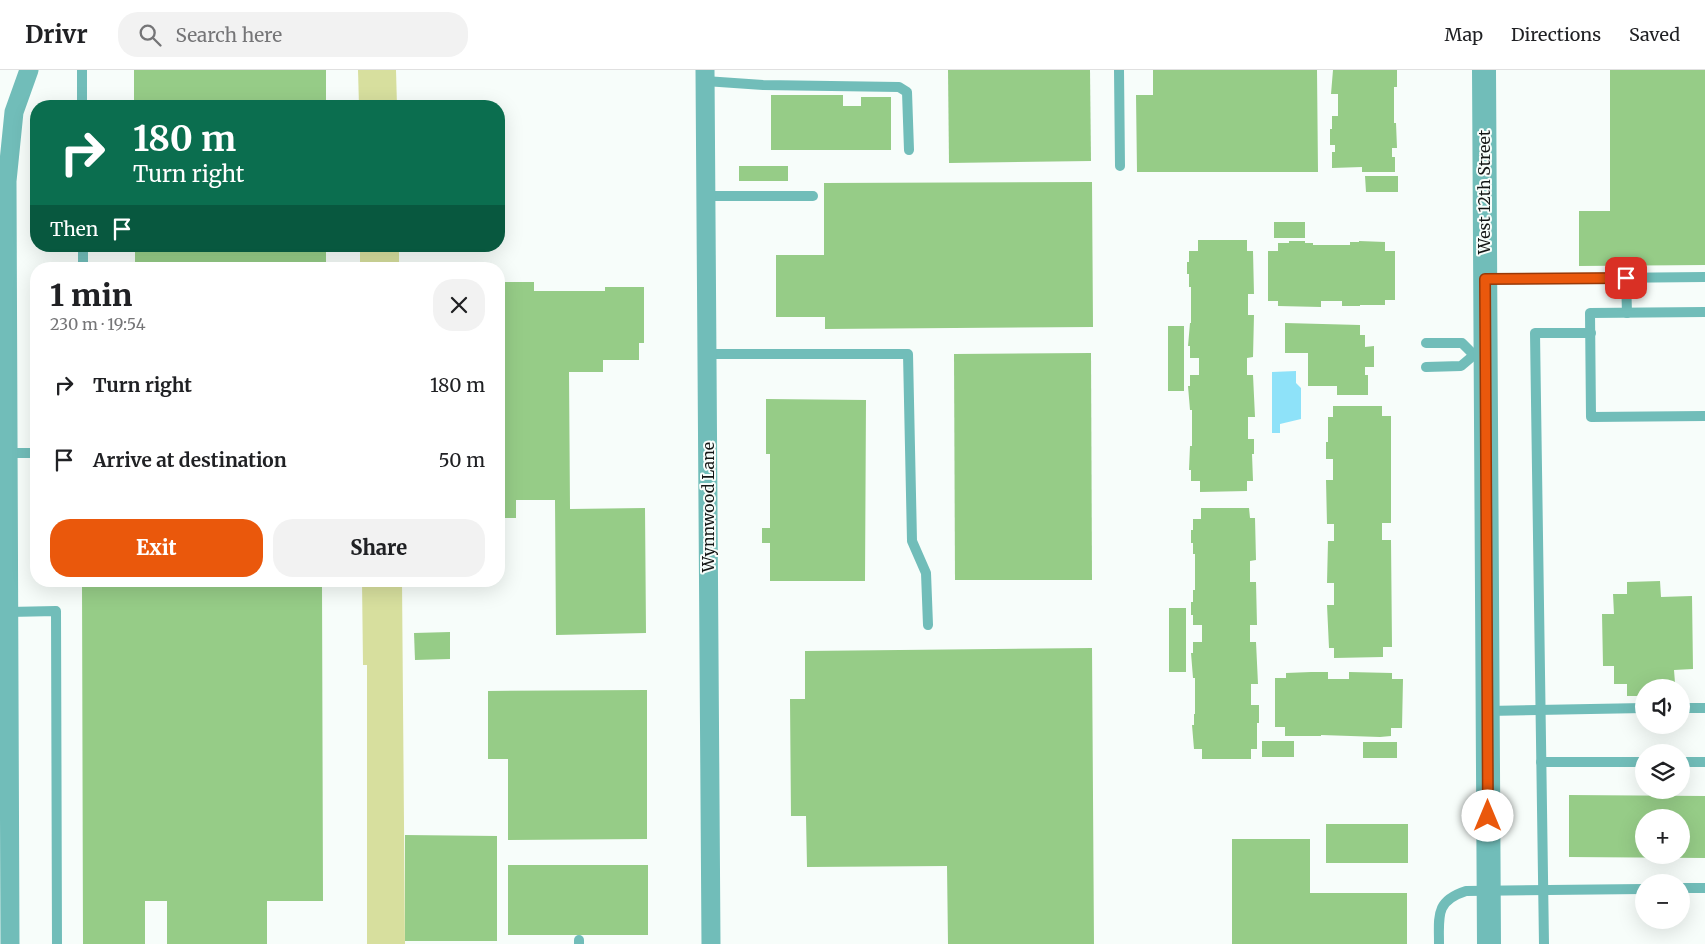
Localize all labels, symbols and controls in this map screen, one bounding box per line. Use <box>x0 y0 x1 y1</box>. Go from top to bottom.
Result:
search box <box>118 12 468 57</box>
text: Drivr <box>25 19 88 50</box>
icon: search <box>136 21 164 49</box>
text: Search here <box>176 23 282 47</box>
text: Map <box>1445 23 1483 46</box>
text: Directions <box>1511 23 1601 46</box>
text: Saved <box>1629 23 1680 46</box>
text: 180 m <box>133 117 236 161</box>
icon: right <box>50 120 115 185</box>
street label: West 12th Street <box>1474 129 1494 255</box>
text: Turn right <box>133 160 244 188</box>
icon: arrive <box>108 215 136 243</box>
text: Then <box>50 217 98 241</box>
pin <box>1605 257 1647 299</box>
icon: arrive <box>1612 264 1640 292</box>
text: 1 min <box>50 276 132 314</box>
button: close <box>433 279 485 331</box>
text: 230 m · 19:54 <box>50 314 146 334</box>
icon: right <box>50 371 78 399</box>
text: Turn right <box>93 373 192 397</box>
text: 180 m <box>430 373 485 397</box>
street label: Wynnwood Lane <box>698 442 718 573</box>
icon: arrive <box>50 446 78 474</box>
text: Arrive at destination <box>93 448 287 472</box>
text: 50 m <box>439 448 485 472</box>
button: Exit <box>50 519 263 577</box>
button: Share <box>273 519 485 577</box>
map controls <box>1635 679 1690 929</box>
button: sound <box>1635 679 1690 734</box>
button: layers <box>1635 744 1690 799</box>
position arrow <box>1461 789 1513 841</box>
button: + <box>1635 809 1690 864</box>
button: − <box>1635 874 1690 929</box>

